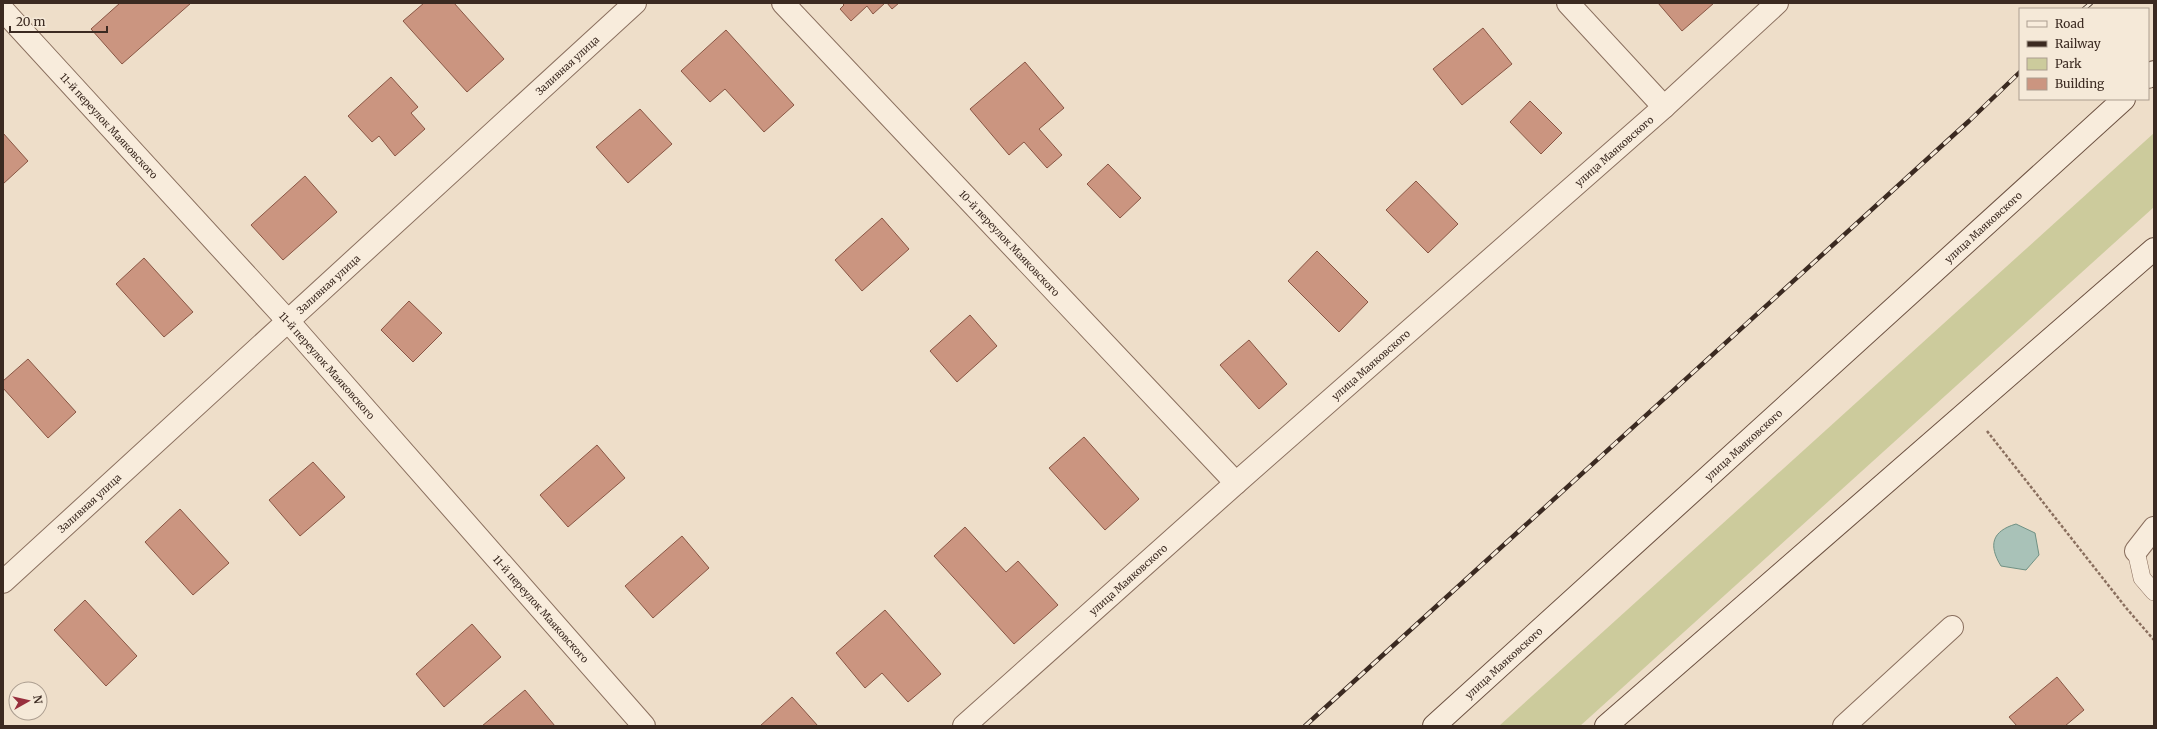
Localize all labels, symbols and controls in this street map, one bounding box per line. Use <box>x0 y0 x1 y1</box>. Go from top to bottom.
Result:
scale bar <box>10 8 107 34</box>
legend <box>2019 8 2149 100</box>
text: 20 m <box>16 14 45 29</box>
text: Road <box>2055 16 2084 31</box>
street label: Заливная улица <box>533 33 602 98</box>
text: Railway <box>2055 36 2101 51</box>
text: Park <box>2055 56 2082 71</box>
street label: 11-й переулок Маяковского <box>57 71 160 182</box>
text: Building <box>2055 76 2105 91</box>
street label: улица Маяковского <box>1572 113 1656 189</box>
street label: 10-й переулок Маяковского <box>956 188 1062 299</box>
street label: улица Маяковского <box>1942 189 2025 266</box>
street label: Заливная улица <box>294 252 363 317</box>
street label: 11-й переулок Маяковского <box>276 309 377 422</box>
street label: улица Маяковского <box>1329 327 1413 403</box>
street label: улица Маяковского <box>1702 407 1785 484</box>
street label: Заливная улица <box>55 471 125 536</box>
street label: улица Маяковского <box>1087 541 1170 618</box>
street label: 11-й переулок Маяковского <box>490 553 591 666</box>
street label: улица Маяковского <box>1462 625 1545 702</box>
north arrow <box>8 681 48 721</box>
text: N <box>30 694 45 705</box>

